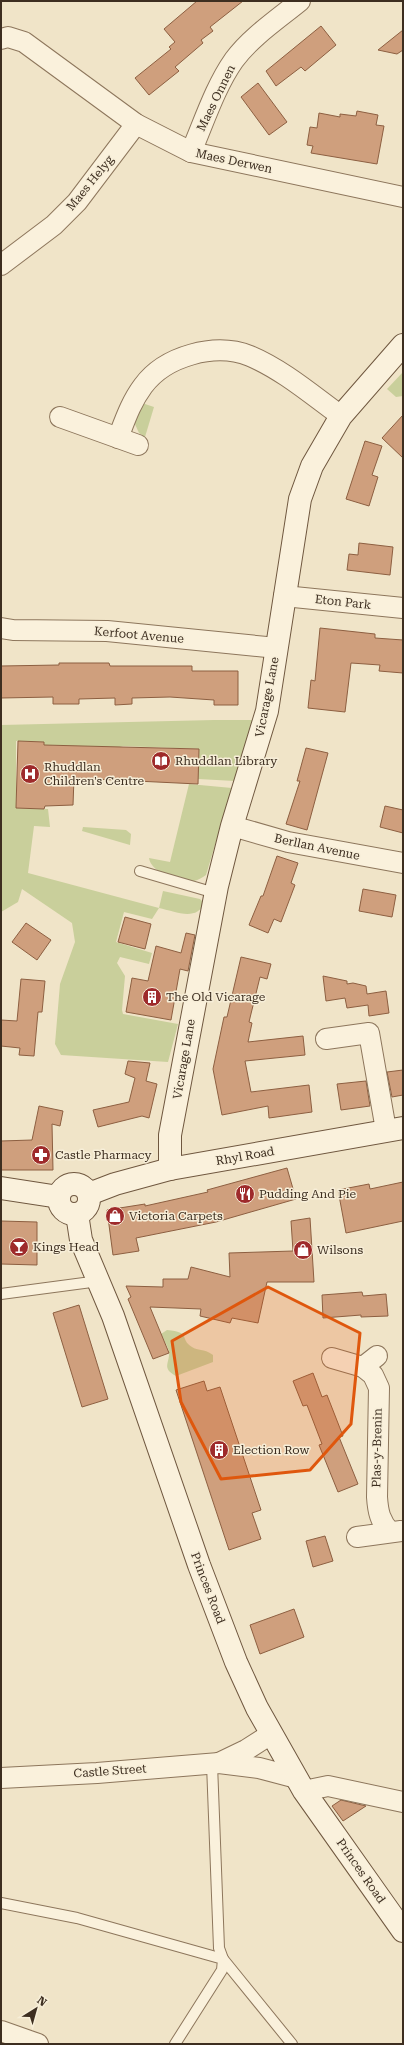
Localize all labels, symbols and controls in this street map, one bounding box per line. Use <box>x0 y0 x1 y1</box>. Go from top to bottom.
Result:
street label: Maes Onnen <box>194 62 238 134</box>
street label: Maes Derwen <box>194 146 274 176</box>
street label: Maes Helyg <box>64 152 117 213</box>
street label: Eton Park <box>314 592 372 612</box>
street label: Kerfoot Avenue <box>94 624 185 646</box>
street label: Vicarage Lane <box>252 655 282 738</box>
library icon: Rhuddlan Library <box>150 750 172 772</box>
place label: Rhuddlan Library <box>175 754 278 768</box>
place label: Rhuddlan Children's Centre <box>44 760 145 788</box>
hospital icon: Rhuddlan Children's Centre <box>19 763 41 785</box>
street label: Berllan Avenue <box>273 831 362 863</box>
building icon: The Old Vicarage <box>141 986 163 1008</box>
place label: The Old Vicarage <box>166 990 266 1004</box>
street label: Vicarage Lane <box>170 1017 198 1100</box>
pharmacy icon: Castle Pharmacy <box>30 1144 52 1166</box>
street label: Rhyl Road <box>215 1144 276 1168</box>
place label: Castle Pharmacy <box>55 1148 153 1162</box>
restaurant icon: Pudding And Pie <box>234 1183 256 1205</box>
place label: Pudding And Pie <box>259 1187 357 1201</box>
shop icon: Victoria Carpets <box>104 1205 126 1227</box>
place label: Victoria Carpets <box>129 1209 223 1223</box>
bar icon: Kings Head <box>8 1236 30 1258</box>
shop icon: Wilsons <box>292 1239 314 1261</box>
place label: Kings Head <box>33 1240 100 1254</box>
place label: Wilsons <box>317 1243 363 1257</box>
street label: Plas-y-Brenin <box>369 1408 385 1488</box>
building icon: Election Row <box>208 1439 230 1461</box>
place label: Election Row <box>233 1443 309 1457</box>
street label: Princes Road <box>188 1550 228 1626</box>
street label: Castle Street <box>73 1761 147 1781</box>
street label: Princes Road <box>334 1836 389 1906</box>
north arrow <box>16 1989 56 2029</box>
text: N <box>34 1994 49 2009</box>

